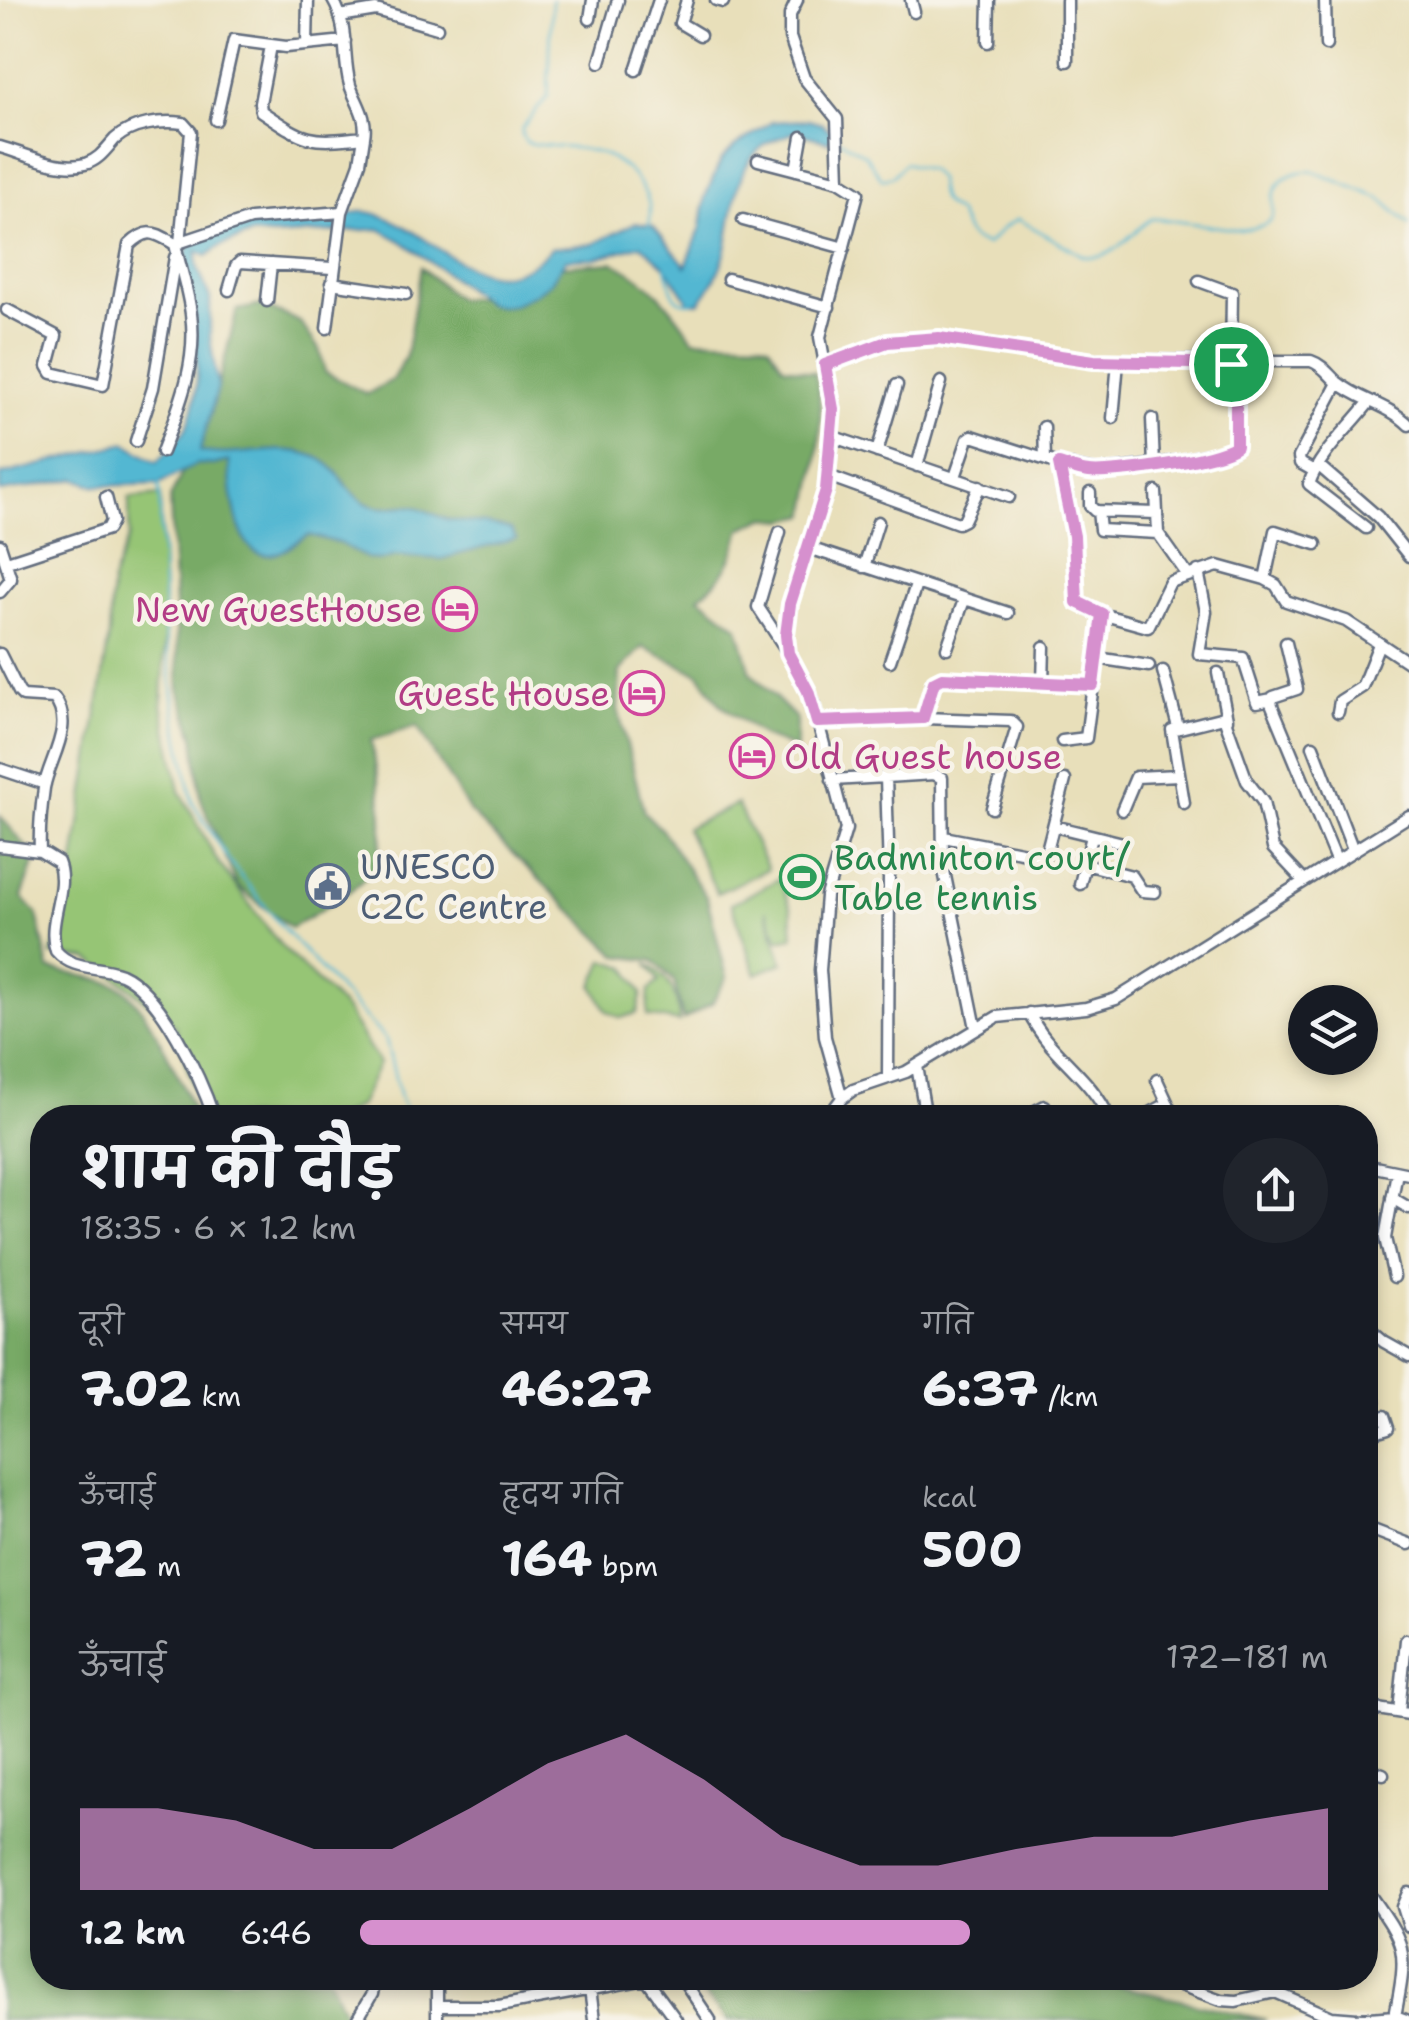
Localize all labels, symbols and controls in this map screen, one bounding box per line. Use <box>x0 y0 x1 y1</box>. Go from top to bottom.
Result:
pin <box>1189 322 1274 407</box>
icon: arrive <box>1204 337 1259 392</box>
place label: New GuestHouse <box>134 586 422 633</box>
hotel icon: New GuestHouse <box>432 586 478 632</box>
place label: Guest House <box>397 670 610 717</box>
hotel icon: Guest House <box>619 670 665 716</box>
hotel icon: Old Guest house <box>729 733 775 779</box>
place label: Old Guest house <box>784 733 1062 780</box>
place label: Badminton court/ Table tennis <box>834 834 1131 921</box>
place label: UNESCO C2C Centre <box>360 843 548 930</box>
sports icon: Badminton court/ Table tennis <box>779 854 825 900</box>
public building icon: UNESCO C2C Centre <box>305 863 351 909</box>
map controls <box>1288 985 1378 1075</box>
button: layers <box>1288 985 1378 1075</box>
text: शाम की दौड़ <box>80 1131 396 1205</box>
button: share <box>1223 1138 1328 1243</box>
text: 18:35 · 6 × 1.2 km <box>80 1206 356 1249</box>
text: दूरी <box>80 1305 124 1343</box>
text: समय <box>501 1305 568 1343</box>
text: गति <box>922 1305 973 1343</box>
text: 7.02 <box>80 1355 192 1422</box>
text: 46:27 <box>501 1355 652 1422</box>
text: 6:37 <box>922 1355 1039 1422</box>
text: km <box>192 1377 241 1415</box>
text: /km <box>1039 1377 1098 1415</box>
text: ऊँचाई <box>80 1475 155 1513</box>
text: हृदय गति <box>501 1475 622 1513</box>
text: kcal <box>922 1478 976 1516</box>
text: 500 <box>922 1516 1023 1583</box>
text: 72 <box>80 1525 147 1592</box>
text: 164 <box>501 1525 592 1592</box>
text: m <box>147 1547 181 1585</box>
text: bpm <box>592 1547 658 1585</box>
text: 172–181 m <box>1166 1635 1328 1678</box>
text: ऊँचाई <box>80 1643 166 1686</box>
text: 1.2 km <box>80 1911 185 1954</box>
text: 6:46 <box>240 1911 312 1954</box>

